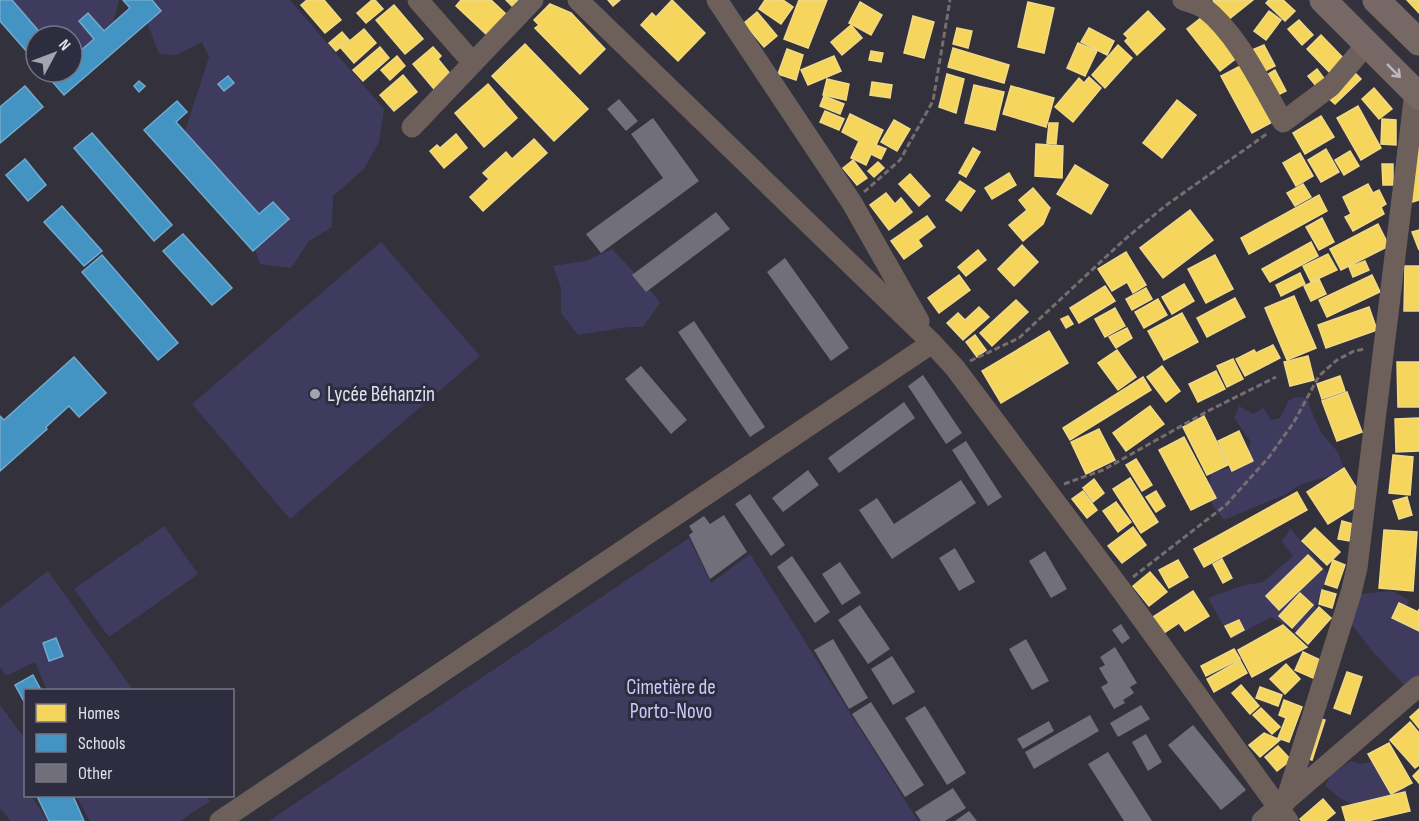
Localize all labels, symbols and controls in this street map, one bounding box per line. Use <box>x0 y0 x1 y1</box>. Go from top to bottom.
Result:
north arrow <box>24 24 84 84</box>
text: N <box>54 36 74 55</box>
one-way arrow <box>1386 64 1401 78</box>
place label: Lycée Béhanzin <box>327 382 435 407</box>
marker: Lycée Béhanzin <box>308 387 322 401</box>
park label: Cimetière de Porto-Novo <box>626 675 716 724</box>
legend <box>24 689 234 797</box>
text: Homes <box>78 703 120 724</box>
text: Schools <box>78 733 125 754</box>
text: Other <box>78 763 112 784</box>

